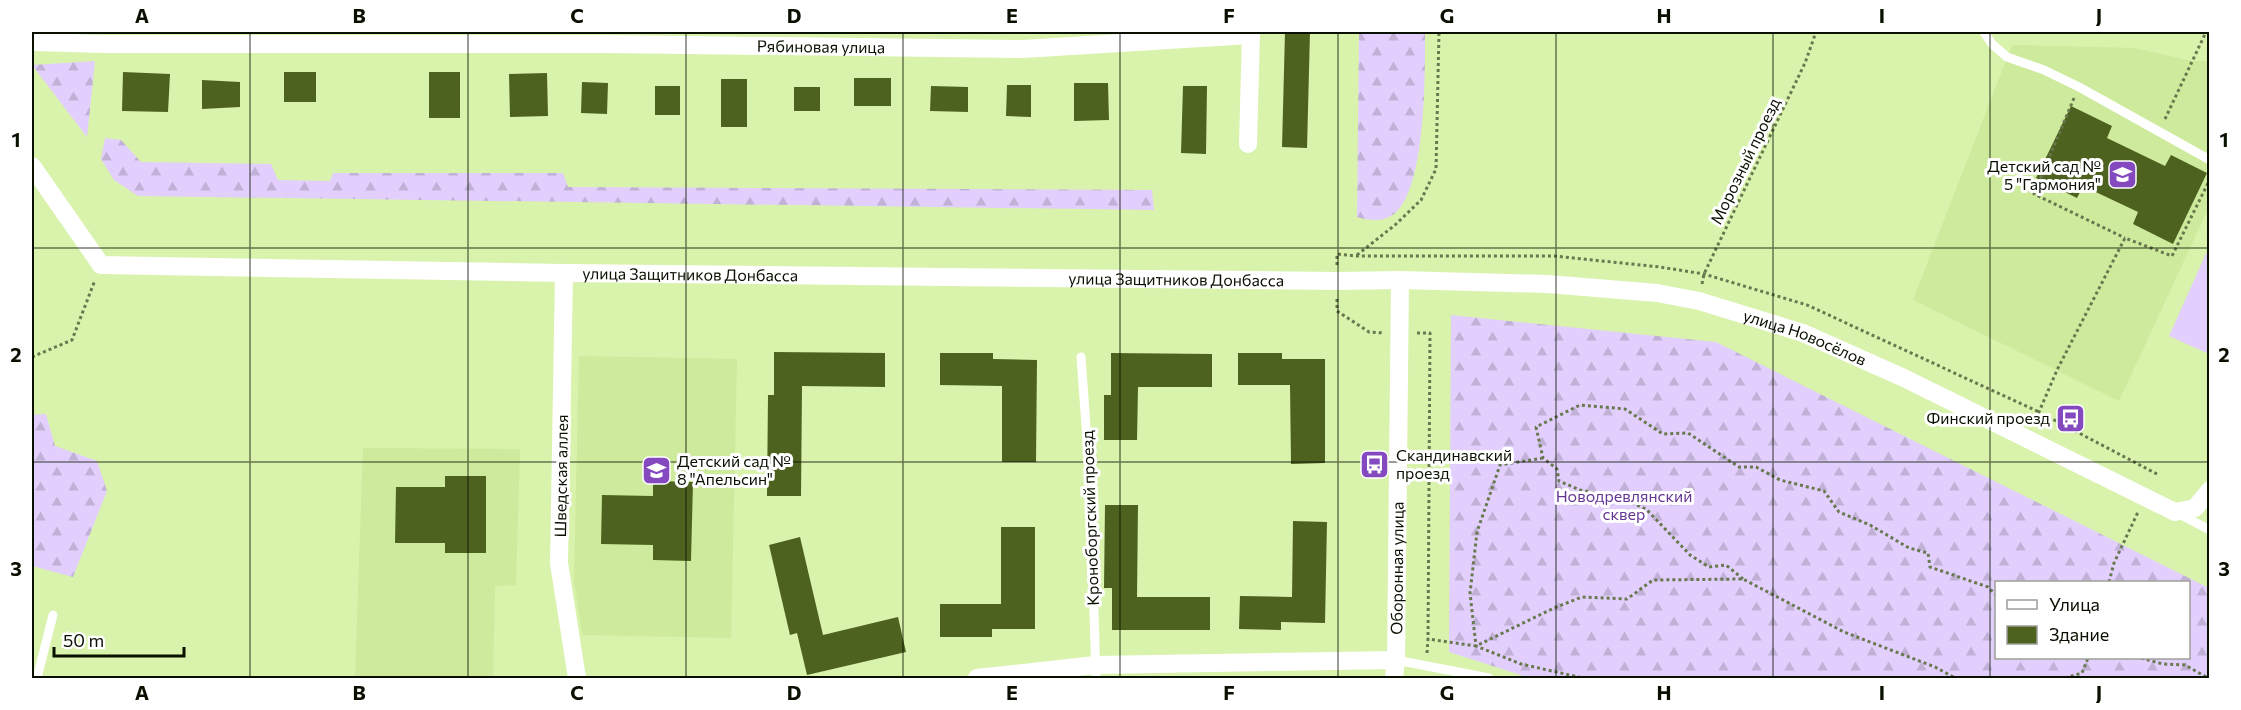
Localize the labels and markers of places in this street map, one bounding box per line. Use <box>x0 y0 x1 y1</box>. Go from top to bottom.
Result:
place label: Детский сад № 5 "Гармония" <box>1987 156 2101 193</box>
school or university icon: Детский сад № 5 "Гармония" <box>2106 159 2138 191</box>
bus stop icon: Финский проезд <box>2055 402 2087 434</box>
place label: Финский проезд <box>1927 408 2051 427</box>
place label: Скандинавский проезд <box>1396 445 1512 482</box>
bus stop icon: Скандинавский проезд <box>1359 448 1391 480</box>
place label: Детский сад № 8 "Апельсин" <box>677 451 791 488</box>
school or university icon: Детский сад № 8 "Апельсин" <box>640 454 672 486</box>

